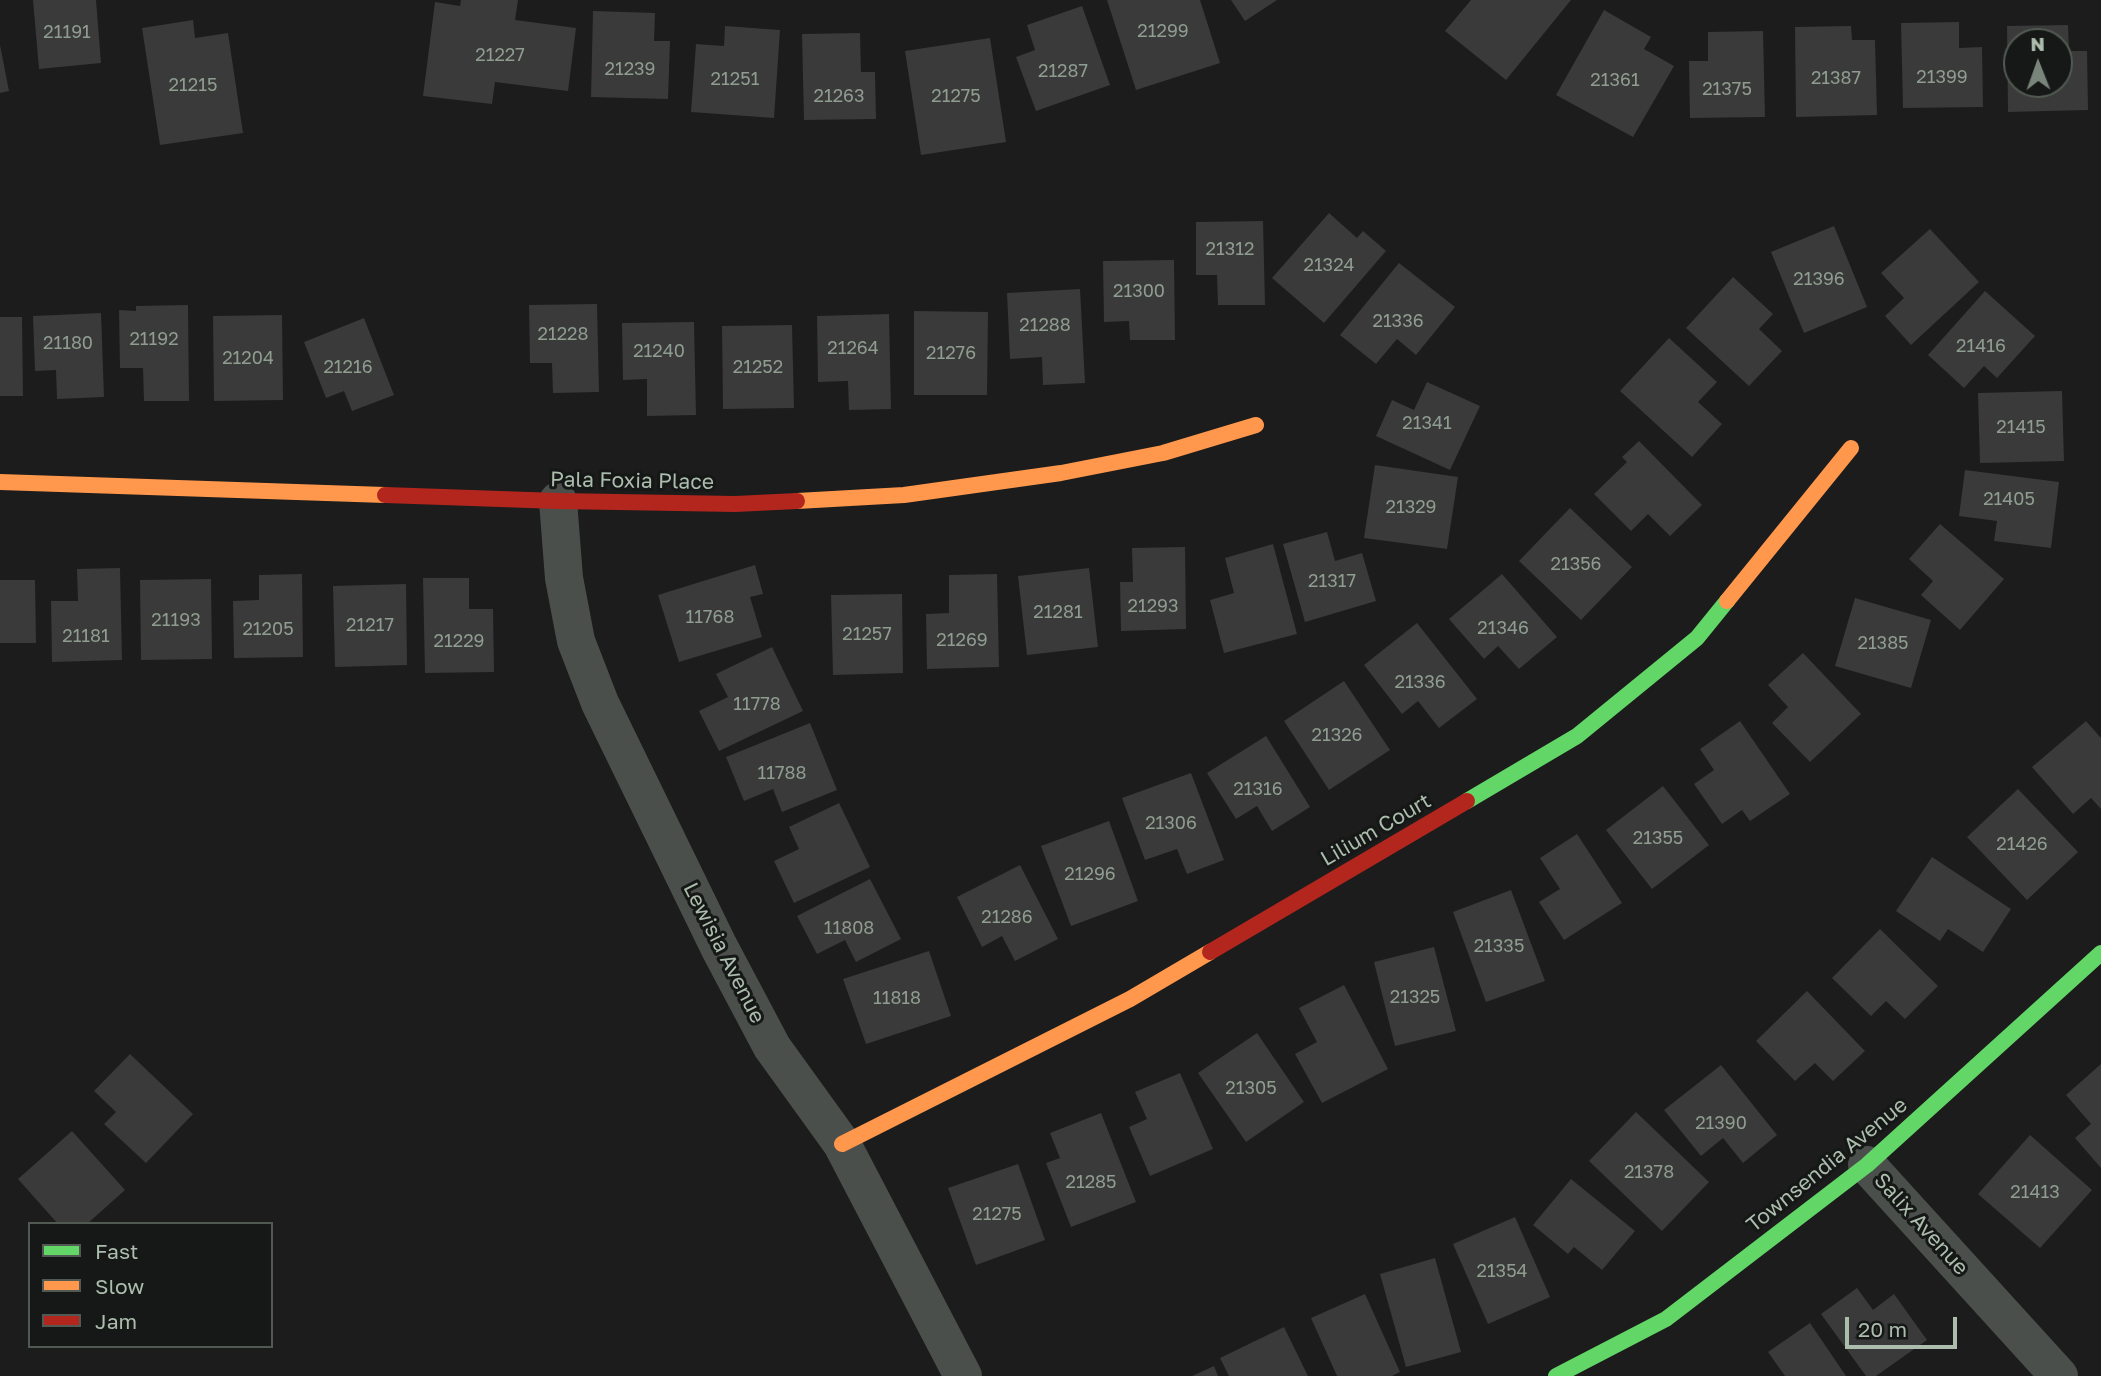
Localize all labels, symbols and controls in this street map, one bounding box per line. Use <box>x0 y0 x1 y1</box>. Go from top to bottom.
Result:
house number: 21299 <box>1137 20 1189 42</box>
house number: 21191 <box>43 21 91 43</box>
north arrow <box>2003 28 2073 98</box>
text: N <box>2030 32 2045 55</box>
house number: 21227 <box>475 44 525 66</box>
house number: 21239 <box>604 58 656 80</box>
house number: 21287 <box>1038 60 1088 82</box>
house number: 21399 <box>1916 66 1968 88</box>
house number: 21387 <box>1811 67 1861 89</box>
house number: 21251 <box>711 68 759 90</box>
house number: 21361 <box>1590 69 1640 91</box>
house number: 21215 <box>169 74 217 96</box>
house number: 21375 <box>1702 78 1752 100</box>
house number: 21263 <box>813 85 865 107</box>
house number: 21275 <box>931 85 981 107</box>
house number: 21312 <box>1206 238 1254 260</box>
house number: 21324 <box>1303 254 1355 276</box>
house number: 21396 <box>1793 268 1845 290</box>
house number: 21300 <box>1113 280 1165 302</box>
house number: 21336 <box>1372 310 1424 332</box>
house number: 21288 <box>1019 314 1071 336</box>
house number: 21228 <box>537 323 589 345</box>
house number: 21192 <box>129 328 179 350</box>
house number: 21180 <box>43 332 93 354</box>
house number: 21416 <box>1956 335 2006 357</box>
house number: 21264 <box>827 337 879 359</box>
house number: 21240 <box>633 340 685 362</box>
house number: 21276 <box>926 342 976 364</box>
house number: 21204 <box>222 347 274 369</box>
house number: 21216 <box>323 356 373 378</box>
house number: 21252 <box>733 356 783 378</box>
house number: 21341 <box>1402 412 1452 434</box>
house number: 21415 <box>1996 416 2046 438</box>
street label: Pala Foxia Place <box>550 467 714 495</box>
house number: 21405 <box>1983 488 2035 510</box>
house number: 21329 <box>1385 496 1437 518</box>
house number: 21356 <box>1550 553 1602 575</box>
house number: 21317 <box>1308 570 1356 592</box>
house number: 21293 <box>1127 595 1179 617</box>
house number: 21281 <box>1033 601 1083 623</box>
house number: 11768 <box>686 606 734 628</box>
house number: 21193 <box>151 609 201 631</box>
house number: 21217 <box>346 614 394 636</box>
house number: 21346 <box>1477 617 1529 639</box>
house number: 21205 <box>242 618 294 640</box>
house number: 21257 <box>842 623 892 645</box>
house number: 21181 <box>62 625 110 647</box>
house number: 21269 <box>936 629 988 651</box>
house number: 21229 <box>434 630 484 652</box>
house number: 21385 <box>1857 632 1909 654</box>
house number: 21336 <box>1394 671 1446 693</box>
house number: 11778 <box>733 693 781 715</box>
house number: 21326 <box>1311 724 1363 746</box>
house number: 11788 <box>758 762 806 784</box>
house number: 21316 <box>1233 778 1283 800</box>
street label: Lilium Court <box>1316 788 1436 872</box>
house number: 21306 <box>1145 812 1197 834</box>
house number: 21355 <box>1633 827 1683 849</box>
house number: 21426 <box>1996 833 2048 855</box>
house number: 21296 <box>1064 863 1116 885</box>
street label: Lewisia Avenue <box>678 879 770 1027</box>
house number: 21286 <box>981 906 1033 928</box>
house number: 11808 <box>824 917 874 939</box>
house number: 21335 <box>1474 935 1524 957</box>
house number: 21325 <box>1390 986 1440 1008</box>
house number: 11818 <box>873 987 921 1009</box>
house number: 21305 <box>1225 1077 1277 1099</box>
street label: Townsendia Avenue <box>1742 1092 1912 1238</box>
house number: 21390 <box>1695 1112 1747 1134</box>
house number: 21378 <box>1624 1161 1674 1183</box>
street label: Salix Avenue <box>1869 1168 1973 1280</box>
house number: 21285 <box>1065 1171 1117 1193</box>
house number: 21413 <box>2010 1181 2060 1203</box>
house number: 21275 <box>972 1203 1022 1225</box>
legend <box>28 1222 273 1348</box>
text: Fast <box>95 1238 138 1264</box>
house number: 21354 <box>1476 1260 1528 1282</box>
text: Slow <box>95 1273 144 1299</box>
scale bar <box>1849 1302 1961 1346</box>
text: Jam <box>95 1308 137 1334</box>
text: 20 m <box>1858 1316 1907 1342</box>

